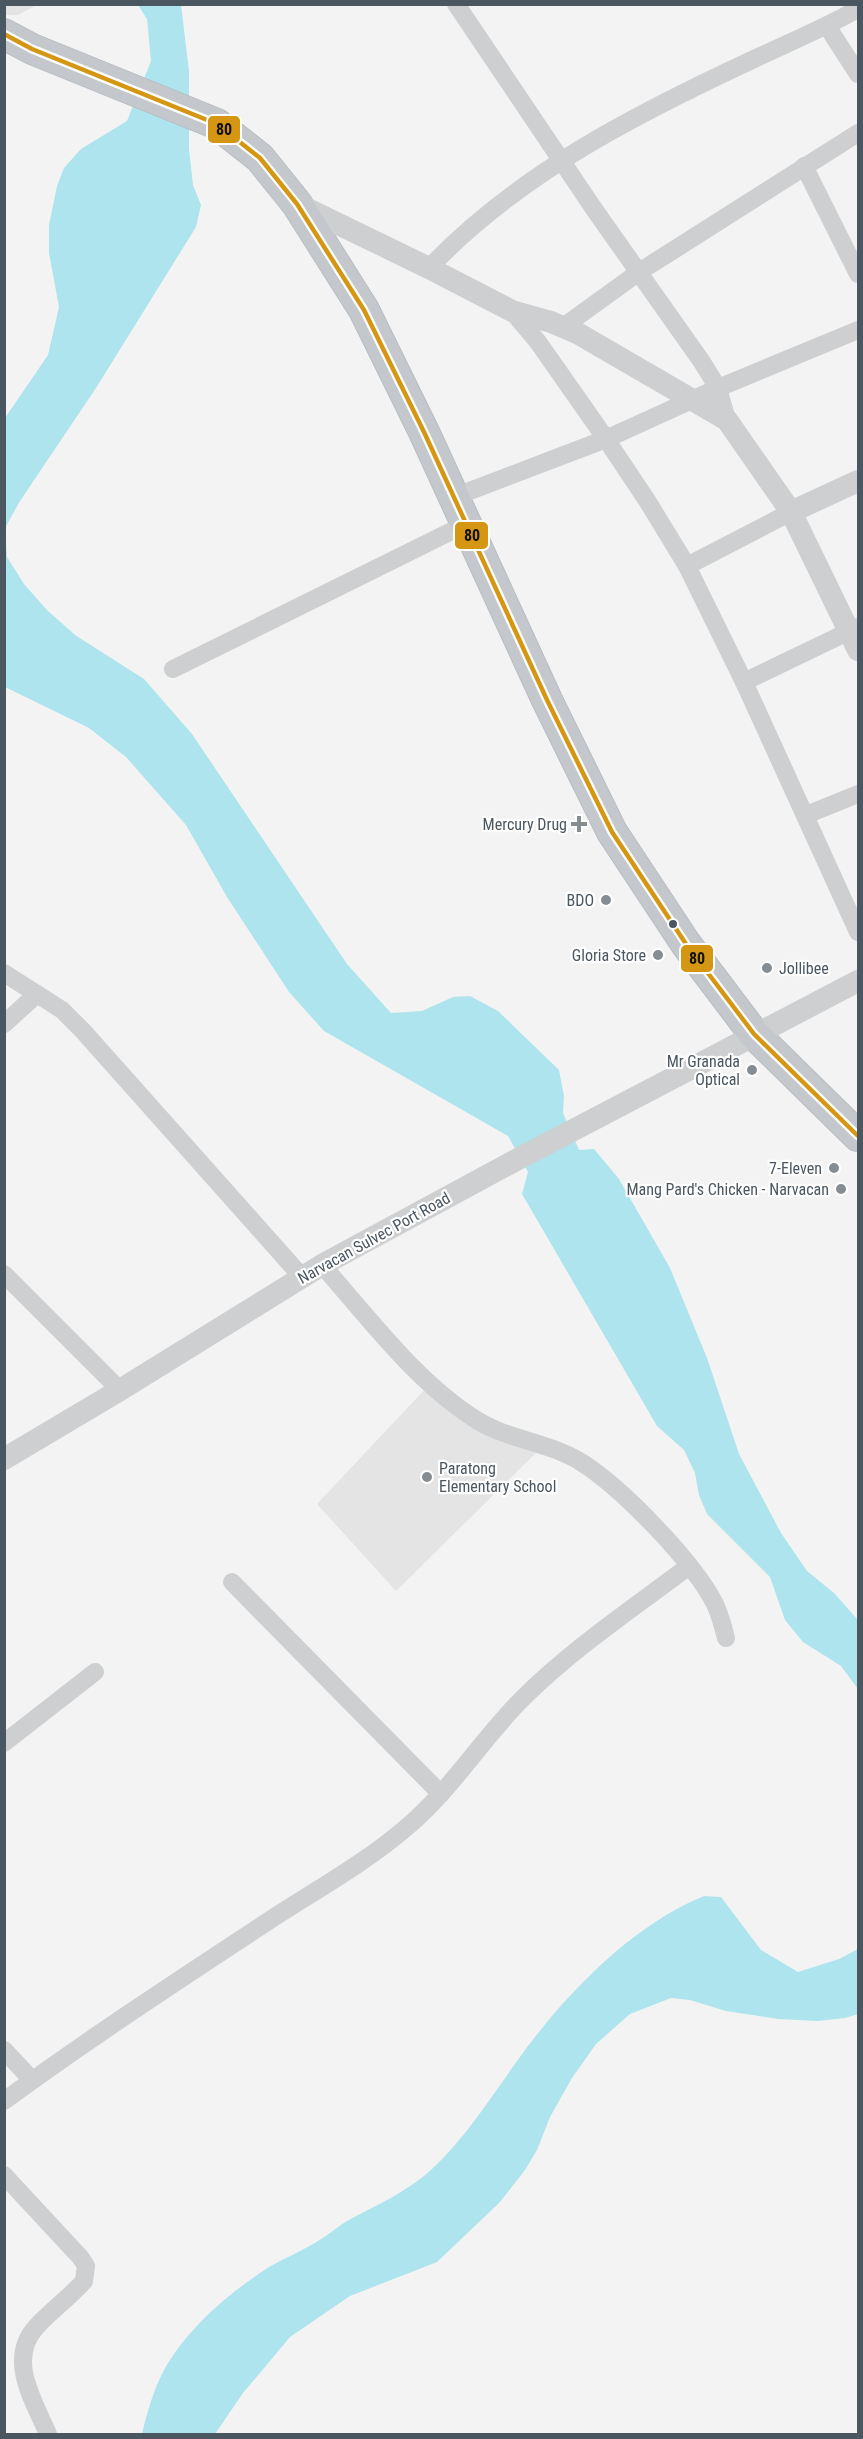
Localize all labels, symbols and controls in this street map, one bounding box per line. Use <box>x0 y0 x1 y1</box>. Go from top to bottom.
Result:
line badge: 80 <box>207 115 241 144</box>
text: 80 <box>216 120 232 139</box>
line badge: 80 <box>454 521 489 550</box>
text: 80 <box>464 526 480 545</box>
place label: Mercury Drug <box>483 815 567 834</box>
marker: Mercury Drug <box>572 817 586 831</box>
place label: BDO <box>567 891 594 910</box>
marker: BDO <box>599 893 613 907</box>
unlabelled marker <box>667 918 679 930</box>
line badge: 80 <box>680 944 714 973</box>
place label: Gloria Store <box>572 946 646 965</box>
marker: Gloria Store <box>651 948 665 962</box>
text: 80 <box>689 949 705 968</box>
place label: Jollibee <box>779 959 829 978</box>
marker: Jollibee <box>760 961 774 975</box>
place label: Mr Granada Optical <box>667 1052 740 1089</box>
marker: Mr Granada Optical <box>745 1063 759 1077</box>
place label: 7-Eleven <box>769 1159 822 1178</box>
marker: 7-Eleven <box>827 1161 841 1175</box>
place label: Mang Pard's Chicken - Narvacan <box>626 1180 829 1199</box>
marker: Mang Pard's Chicken - Narvacan <box>834 1182 848 1196</box>
street label: Narvacan Sulvec Port Road <box>295 1188 453 1288</box>
place label: Paratong Elementary School <box>439 1459 556 1496</box>
marker: Paratong Elementary School <box>420 1470 434 1484</box>

